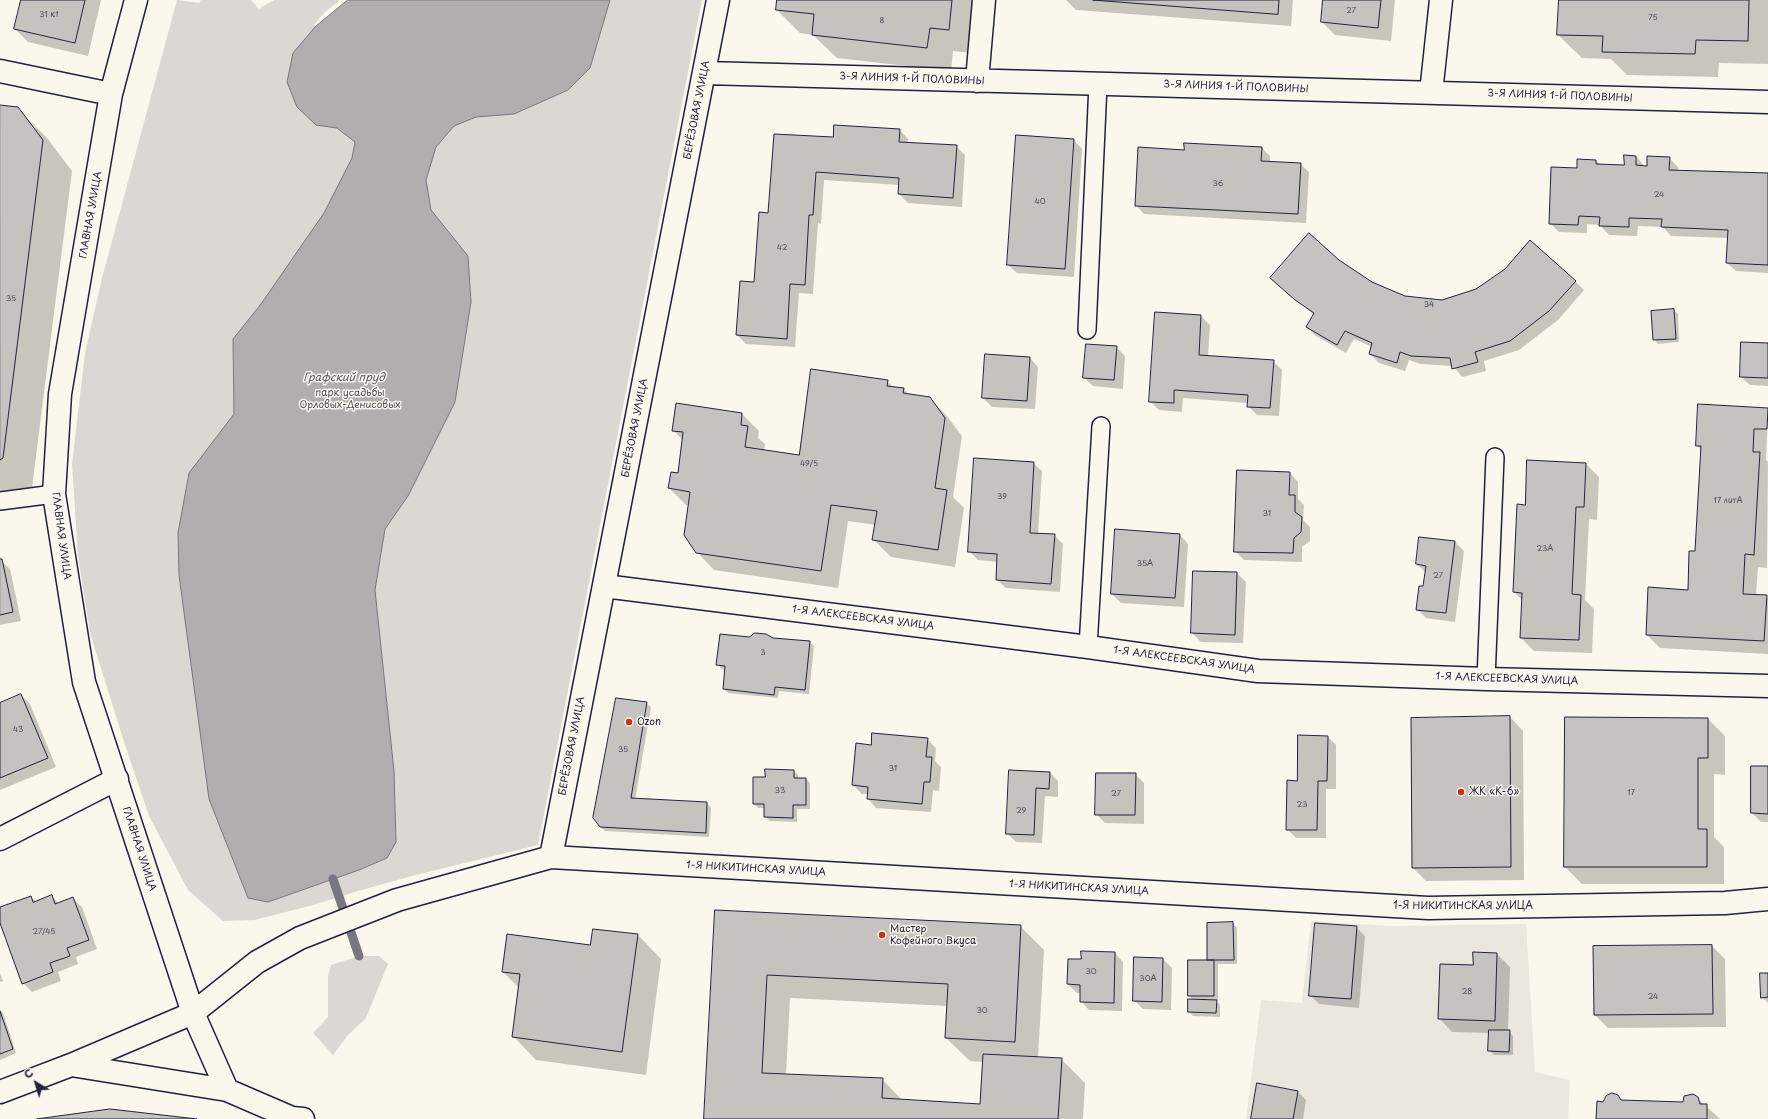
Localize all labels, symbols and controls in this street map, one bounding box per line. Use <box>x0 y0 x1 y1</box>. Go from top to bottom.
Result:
house number: 27 <box>1346 6 1356 16</box>
house number: 31 к1 <box>39 10 59 20</box>
house number: 75 <box>1648 13 1658 23</box>
house number: 8 <box>880 16 884 26</box>
street label: БЕРЁЗОВАЯ УЛИЦА <box>682 60 712 160</box>
street label: 3-Я ЛИНИЯ 1-Й ПОЛОВИНЫ <box>839 70 985 88</box>
street label: 3-Я ЛИНИЯ 1-Й ПОЛОВИНЫ <box>1163 78 1309 96</box>
street label: 3-Я ЛИНИЯ 1-Й ПОЛОВИНЫ <box>1487 87 1633 105</box>
street label: ГЛАВНАЯ УЛИЦА <box>77 171 105 259</box>
house number: 36 <box>1213 179 1223 189</box>
house number: 24 <box>1654 190 1664 200</box>
house number: 40 <box>1034 197 1046 207</box>
house number: 42 <box>777 243 787 253</box>
house number: 35 <box>6 294 16 304</box>
house number: 34 <box>1424 300 1434 310</box>
water label: Графский пруд <box>303 371 385 385</box>
street label: БЕРЁЗОВАЯ УЛИЦА <box>620 378 650 478</box>
park label: парк усадьбы Орловых-Денисовых <box>299 387 401 410</box>
house number: 49/5 <box>800 459 818 469</box>
street label: ГЛАВНАЯ УЛИЦА <box>49 492 73 580</box>
house number: 39 <box>997 492 1007 502</box>
house number: 17 литА <box>1713 496 1743 506</box>
house number: 31 <box>1263 509 1271 519</box>
house number: 23А <box>1537 544 1553 554</box>
house number: 35А <box>1137 559 1153 569</box>
house number: 27 <box>1433 571 1443 581</box>
street label: 1-Я АЛЕКСЕЕВСКАЯ УЛИЦА <box>791 603 935 633</box>
street label: 1-Я АЛЕКСЕЕВСКАЯ УЛИЦА <box>1112 644 1256 676</box>
house number: 3 <box>760 648 766 658</box>
street label: 1-Я АЛЕКСЕЕВСКАЯ УЛИЦА <box>1435 671 1579 687</box>
street label: БЕРЁЗОВАЯ УЛИЦА <box>557 696 587 796</box>
place label: Ozon <box>637 716 661 728</box>
marker: Ozon <box>624 717 634 727</box>
house number: 43 <box>13 725 23 735</box>
house number: 35 <box>618 745 628 755</box>
house number: 31 <box>889 764 897 774</box>
house number: 33 <box>775 786 785 796</box>
place label: ЖК «К-6» <box>1469 786 1519 798</box>
marker: ЖК «К-6» <box>1456 787 1466 797</box>
house number: 17 <box>1627 788 1635 798</box>
house number: 27 <box>1111 789 1121 799</box>
house number: 23 <box>1297 800 1307 810</box>
street label: ГЛАВНАЯ УЛИЦА <box>120 805 158 893</box>
house number: 29 <box>1016 806 1026 816</box>
street label: 1-Я НИКИТИНСКАЯ УЛИЦА <box>686 859 826 879</box>
street label: 1-Я НИКИТИНСКАЯ УЛИЦА <box>1009 878 1149 898</box>
street label: 1-Я НИКИТИНСКАЯ УЛИЦА <box>1393 900 1533 912</box>
place label: Мастер Кофейного Вкуса <box>890 923 976 946</box>
house number: 27/45 <box>33 927 55 937</box>
marker: Мастер Кофейного Вкуса <box>877 930 887 940</box>
house number: 30 <box>1085 967 1097 977</box>
house number: 30А <box>1139 974 1157 984</box>
house number: 28 <box>1462 987 1472 997</box>
house number: 24 <box>1648 992 1658 1002</box>
house number: 30 <box>976 1006 988 1016</box>
north arrow <box>16 1063 56 1103</box>
text: С <box>20 1064 37 1082</box>

